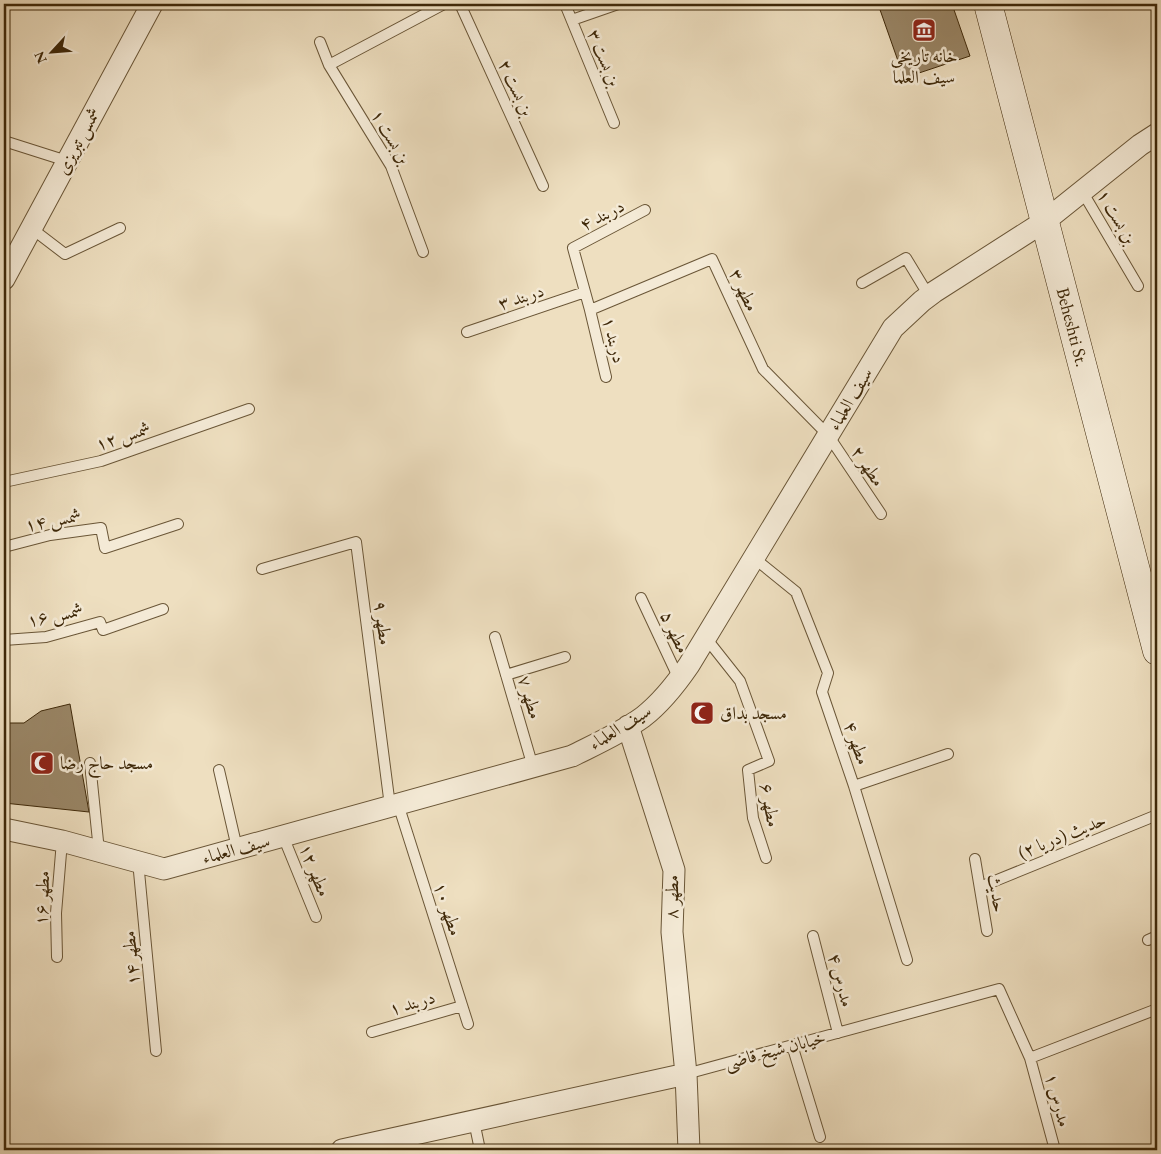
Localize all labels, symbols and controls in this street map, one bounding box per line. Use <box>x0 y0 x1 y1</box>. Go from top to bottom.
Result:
museum icon: خانه تاریخی سیف العلما <box>911 17 937 43</box>
street label: بن بست ۳ <box>583 26 627 90</box>
north arrow <box>28 28 78 78</box>
place label: خانه تاریخی سیف العلما <box>890 44 958 88</box>
text: N <box>29 48 51 67</box>
street label: بن بست ۲ <box>494 56 539 120</box>
street label: شمس تبریزی <box>50 103 106 179</box>
street label: بن بست ۱ <box>367 105 417 169</box>
street label: بن بست ۱ <box>1093 185 1143 249</box>
street label: دربند ۴ <box>576 194 628 235</box>
street label: مطهر ۳ <box>724 265 764 315</box>
street label: دربند ۳ <box>495 278 547 315</box>
street label: Beheshti St. <box>1052 285 1094 369</box>
street label: دربند ۱ <box>598 314 631 365</box>
street label: سیف العلماء <box>822 363 877 434</box>
street label: شمس ۱۲ <box>92 416 154 456</box>
street label: مطهر ۲ <box>846 441 890 491</box>
street label: شمس ۱۴ <box>23 503 83 537</box>
street label: شمس ۱۶ <box>25 597 85 633</box>
street label: مطهر ۹ <box>368 600 398 646</box>
street label: مطهر ۵ <box>655 607 695 657</box>
street label: مطهر ۷ <box>512 672 548 722</box>
street label: سیف العلماء <box>584 698 655 755</box>
mosque icon: مسجد بداق <box>689 700 715 726</box>
place label: مسجد بداق <box>720 701 787 724</box>
street label: مطهر ۴ <box>838 718 876 768</box>
mosque icon: مسجد حاج رضا <box>29 750 55 776</box>
place label: مسجد حاج رضا <box>60 751 153 779</box>
street label: مطهر ۶ <box>754 781 786 829</box>
street label: حدیث (دریا ۲) <box>1015 808 1109 864</box>
street label: سیف العلماء <box>199 828 272 869</box>
street label: مطهر ۱۲ <box>294 840 336 900</box>
street label: مطهر ۱۶ <box>29 870 55 926</box>
street label: حدیث <box>982 872 1012 914</box>
street label: مطهر ۸ <box>660 875 684 919</box>
street label: مطهر ۱۰ <box>428 879 468 939</box>
street label: مطهر ۱۴ <box>117 930 145 986</box>
street label: مدرس ۴ <box>823 950 860 1009</box>
street label: دربند ۱ <box>386 985 438 1020</box>
street label: خیابان شیخ قاضی <box>722 1025 829 1079</box>
street label: مدرس ۱ <box>1040 1070 1077 1129</box>

